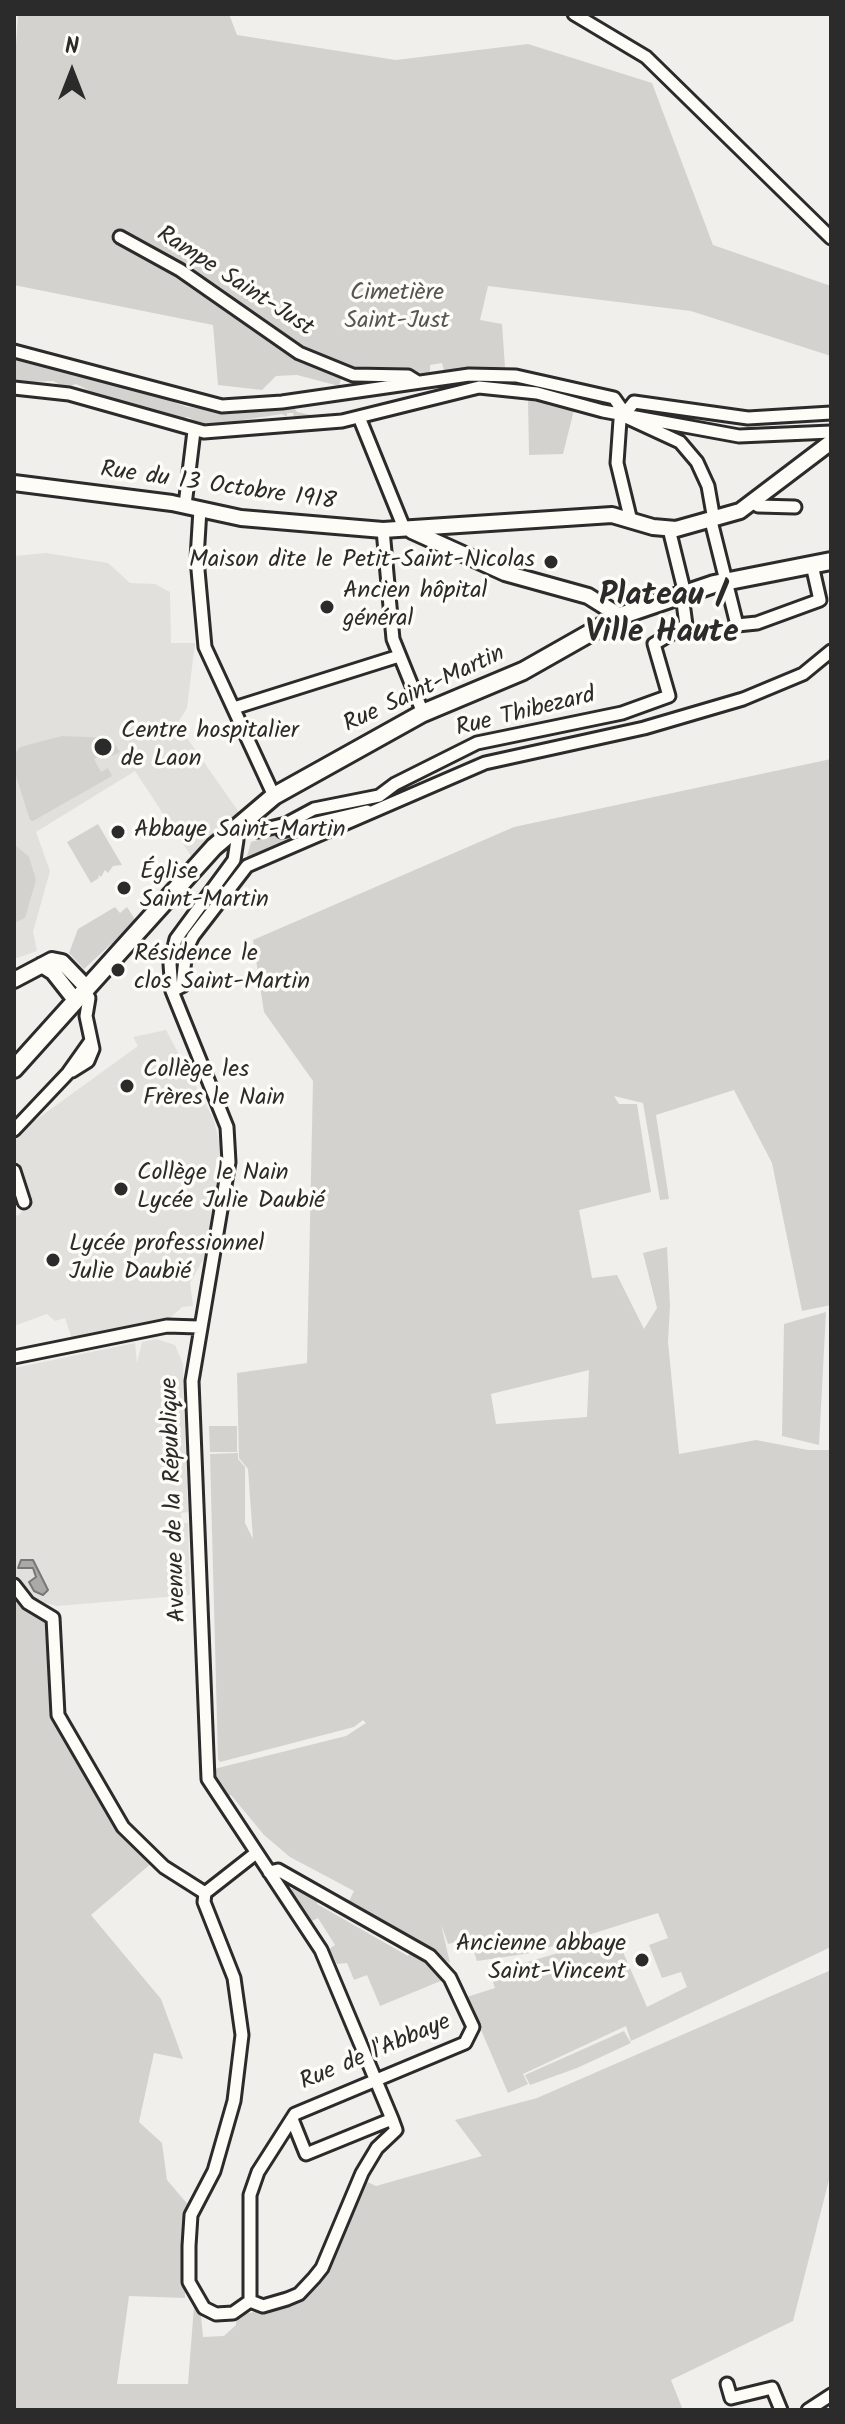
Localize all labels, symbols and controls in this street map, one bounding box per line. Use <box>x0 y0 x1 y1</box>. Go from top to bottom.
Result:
text: N <box>65 30 79 65</box>
north arrow <box>32 32 112 112</box>
street label: Rampe Saint-Just <box>150 222 318 344</box>
park label: Cimetière Saint-Just <box>344 281 450 337</box>
street label: Rue du 13 Octobre 1918 <box>98 457 338 519</box>
place label: Maison dite le Petit-Saint-Nicolas <box>189 548 535 576</box>
marker: Maison dite le Petit-Saint-Nicolas <box>542 553 560 571</box>
place label: Ancien hôpital général <box>343 579 487 635</box>
district label: Plateau / Ville Haute <box>585 580 739 655</box>
marker: Ancien hôpital général <box>318 598 336 616</box>
street label: Rue Saint-Martin <box>340 641 510 741</box>
street label: Rue Thibezard <box>453 683 599 745</box>
place label: Centre hospitalier de Laon <box>121 719 299 775</box>
marker: Centre hospitalier de Laon <box>92 736 114 758</box>
place label: Abbaye Saint-Martin <box>134 818 345 846</box>
marker: Abbaye Saint-Martin <box>109 823 127 841</box>
place label: Église Saint-Martin <box>140 860 269 916</box>
marker: Église Saint-Martin <box>115 879 133 897</box>
place label: Résidence le clos Saint-Martin <box>134 942 310 998</box>
marker: Résidence le clos Saint-Martin <box>109 961 127 979</box>
place label: Collège les Frères le Nain <box>143 1058 285 1114</box>
marker: Collège les Frères le Nain <box>118 1077 136 1095</box>
place label: Collège le Nain Lycée Julie Daubié <box>137 1161 325 1217</box>
marker: Collège le Nain Lycée Julie Daubié <box>112 1180 130 1198</box>
place label: Lycée professionnel Julie Daubié <box>69 1232 264 1288</box>
marker: Lycée professionnel Julie Daubié <box>44 1251 62 1269</box>
street label: Avenue de la République <box>157 1377 195 1623</box>
place label: Ancienne abbaye Saint-Vincent <box>456 1932 626 1988</box>
marker: Ancienne abbaye Saint-Vincent <box>633 1951 651 1969</box>
street label: Rue de l'Abbaye <box>296 2009 456 2099</box>

